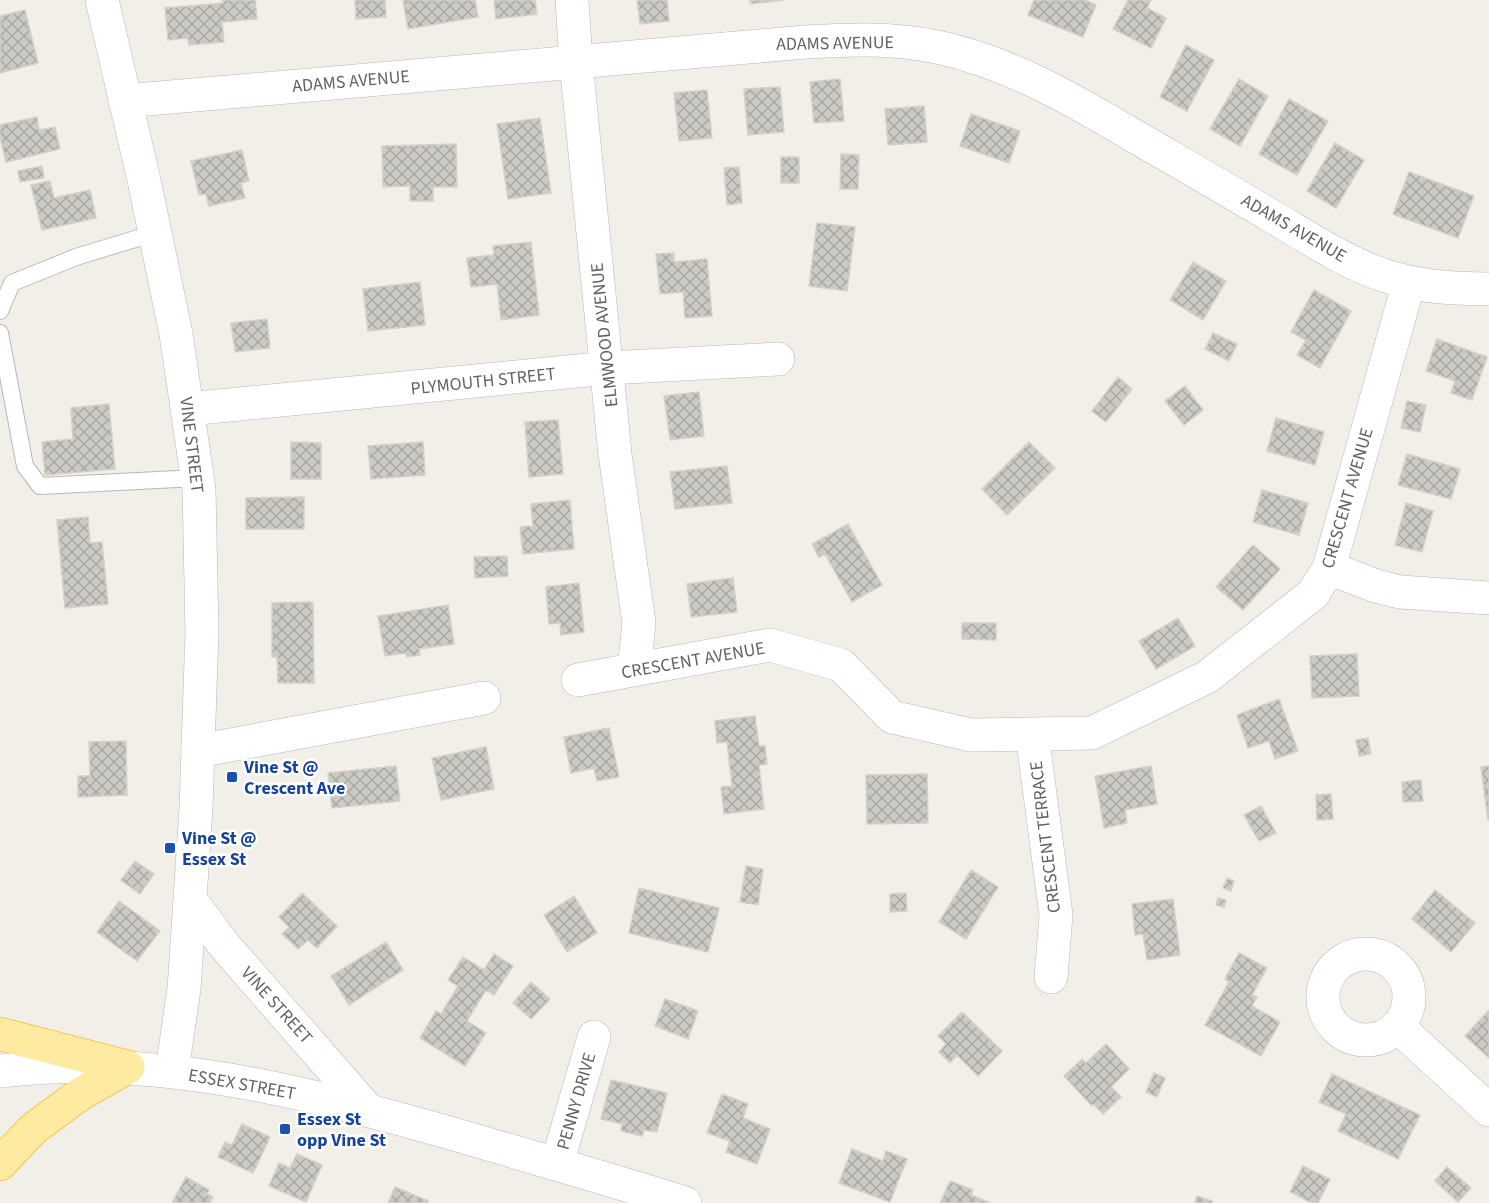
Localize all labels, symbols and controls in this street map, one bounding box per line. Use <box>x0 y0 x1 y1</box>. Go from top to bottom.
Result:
street label: ADAMS AVENUE <box>776 30 894 57</box>
street label: ADAMS AVENUE <box>291 64 411 99</box>
street label: ADAMS AVENUE <box>1237 188 1351 269</box>
street label: ELMWOOD AVENUE <box>584 262 625 408</box>
street label: PLYMOUTH STREET <box>409 361 557 402</box>
street label: VINE STREET <box>173 396 210 495</box>
street label: CRESCENT AVENUE <box>1315 425 1380 571</box>
street label: CRESCENT AVENUE <box>619 636 767 685</box>
place label: Vine St @ Crescent Ave <box>243 755 345 801</box>
street label: CRESCENT TERRACE <box>1024 759 1067 914</box>
marker: Vine St @ Crescent Ave <box>225 770 239 784</box>
place label: Vine St @ Essex St <box>181 826 256 872</box>
marker: Vine St @ Essex St <box>163 841 177 855</box>
street label: VINE STREET <box>235 961 318 1050</box>
street label: PENNY DRIVE <box>551 1050 602 1153</box>
street label: ESSEX STREET <box>186 1063 298 1106</box>
place label: Essex St opp Vine St <box>297 1107 386 1153</box>
marker: Essex St opp Vine St <box>278 1122 292 1136</box>

